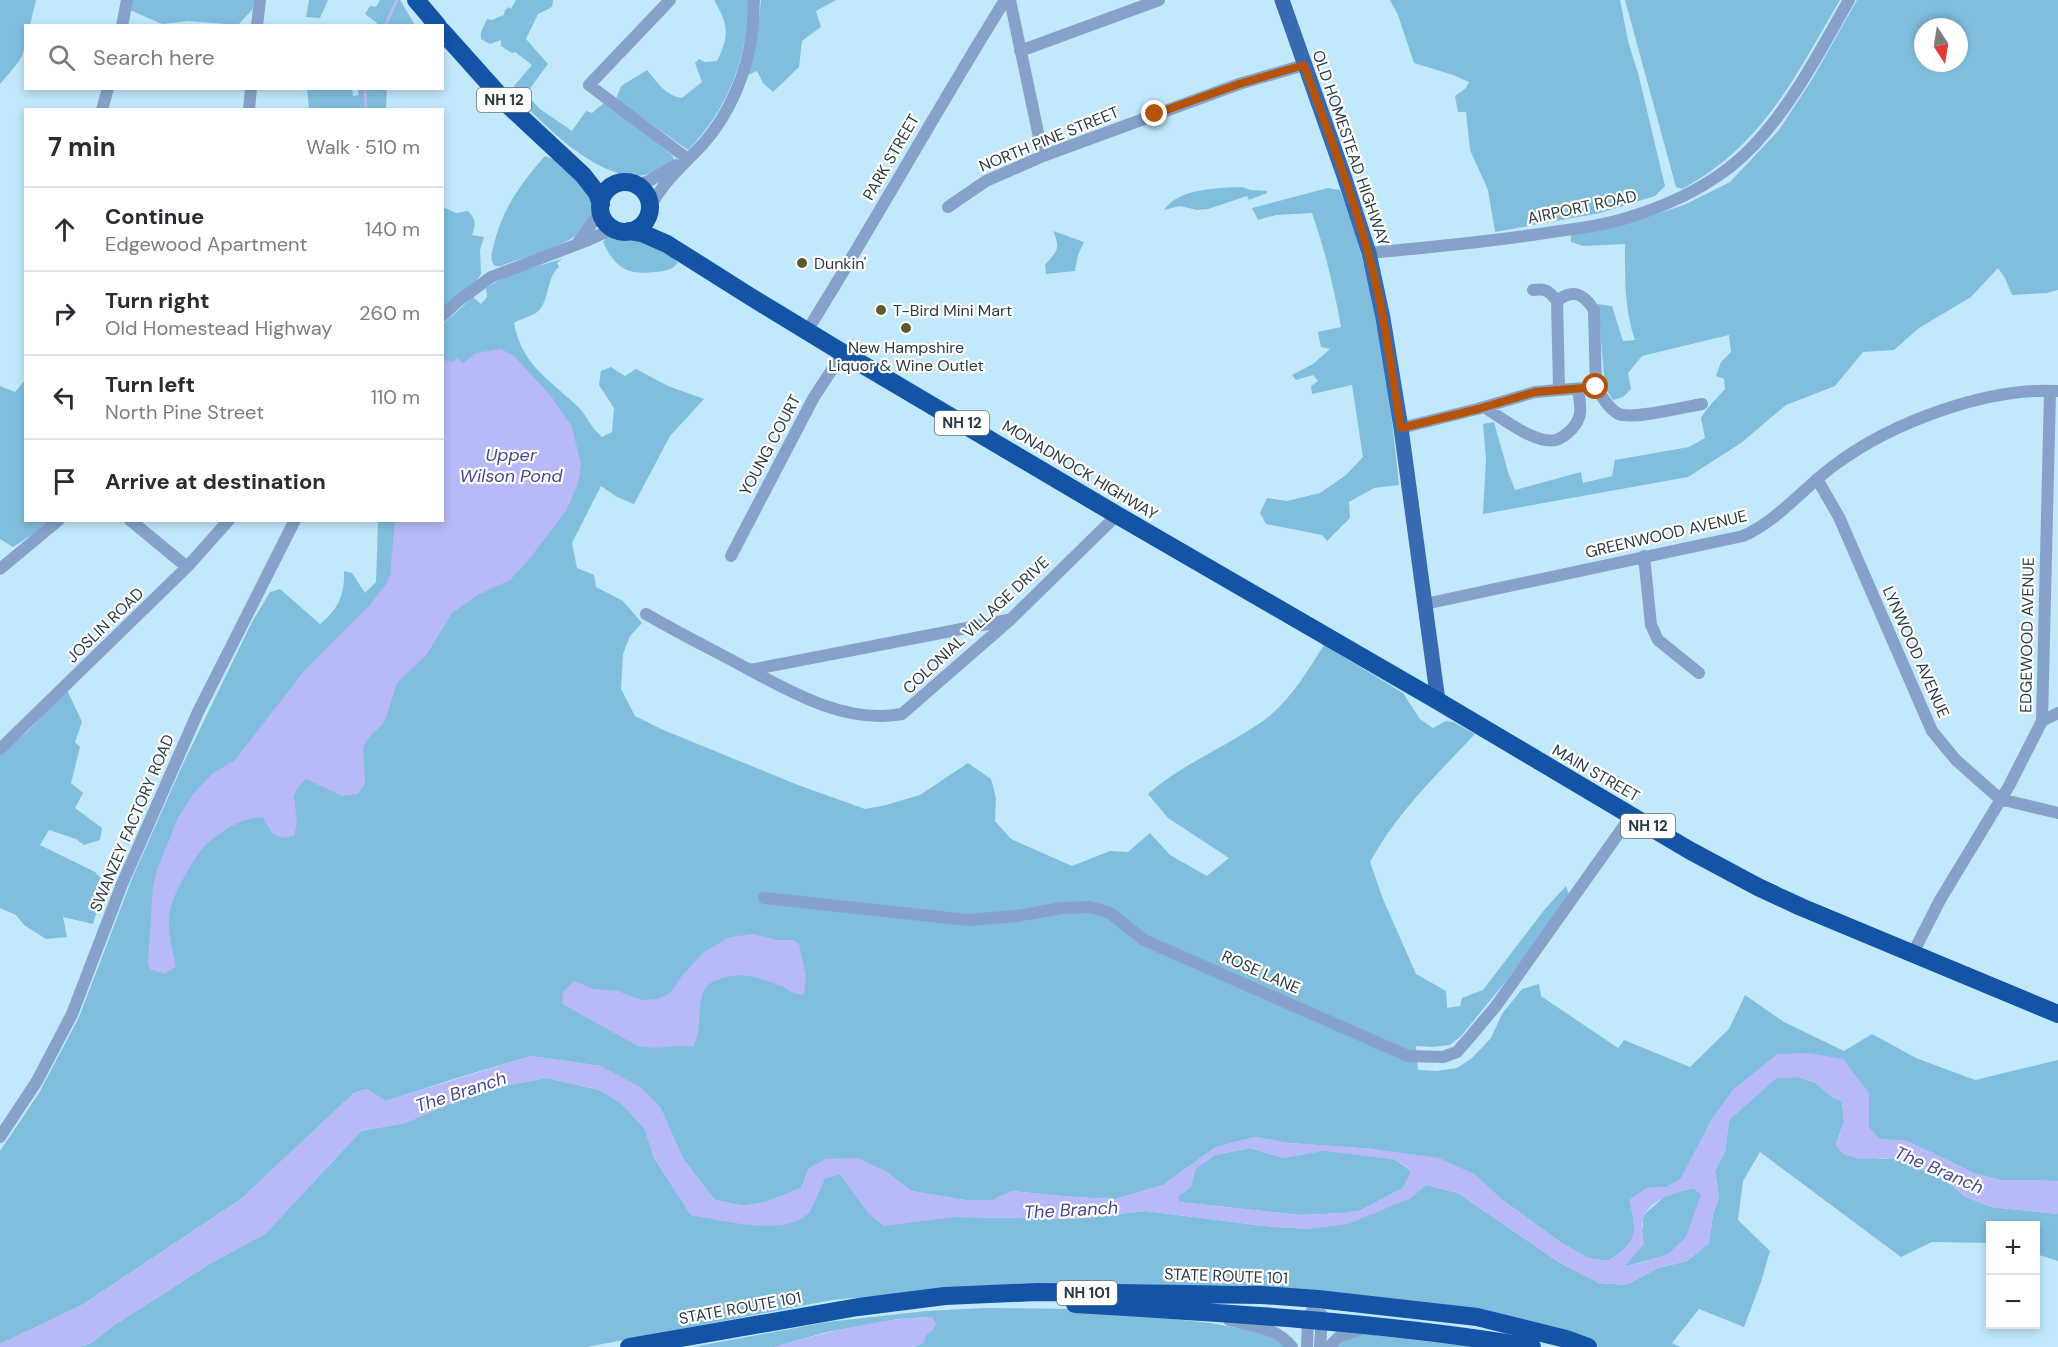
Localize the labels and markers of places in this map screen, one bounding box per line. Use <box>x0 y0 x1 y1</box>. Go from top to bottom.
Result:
place label: Dunkin' <box>814 253 866 274</box>
marker: Dunkin' <box>795 256 809 270</box>
place label: T-Bird Mini Mart <box>893 300 1012 321</box>
marker: T-Bird Mini Mart <box>874 303 888 317</box>
marker: New Hampshire Liquor & Wine Outlet <box>899 321 913 335</box>
place label: New Hampshire Liquor & Wine Outlet <box>828 337 984 376</box>

